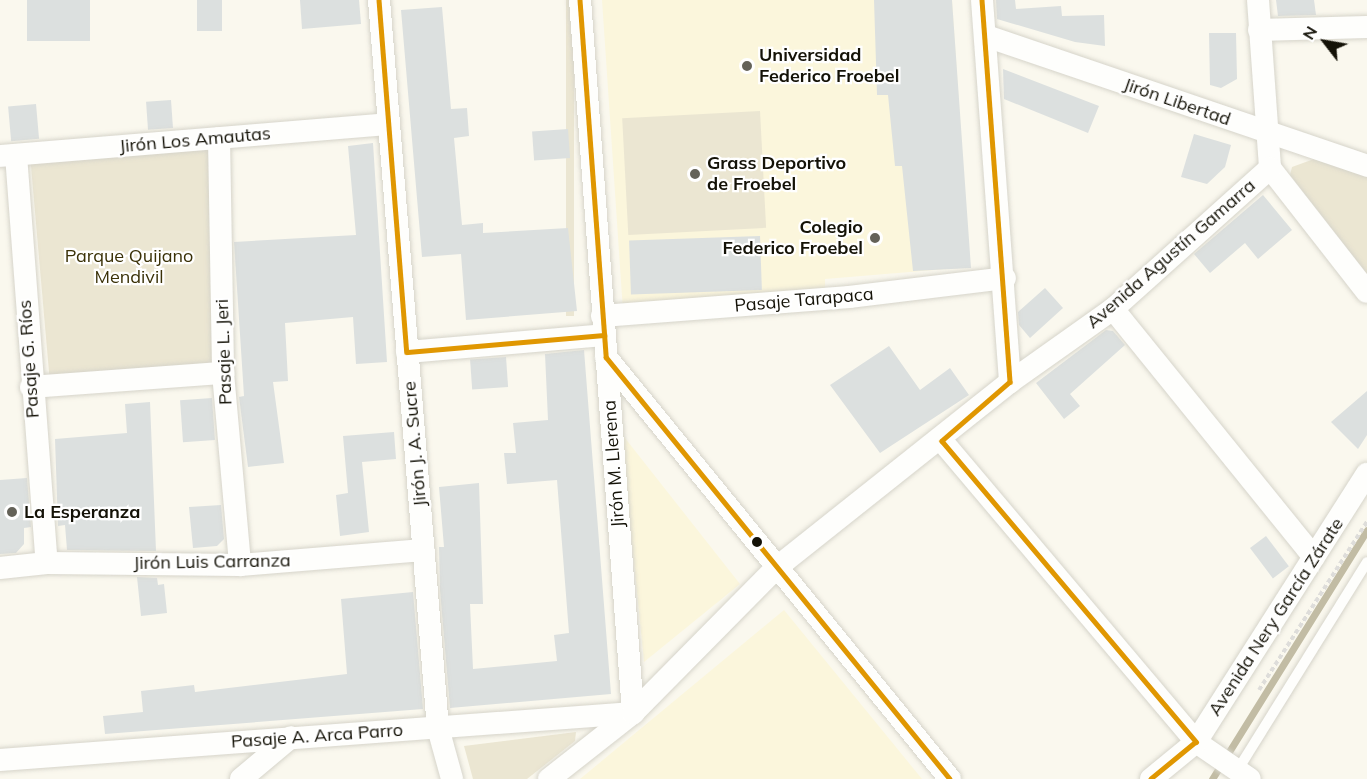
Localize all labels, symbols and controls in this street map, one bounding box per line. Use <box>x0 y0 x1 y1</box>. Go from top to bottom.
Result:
north arrow <box>1295 12 1355 72</box>
text: N <box>1298 22 1321 43</box>
place label: Universidad Federico Froebel <box>759 45 899 88</box>
marker: Universidad Federico Froebel <box>740 59 754 73</box>
street label: Jirón Libertad <box>1121 74 1233 130</box>
street label: Jirón Los Amautas <box>118 123 272 157</box>
place label: Grass Deportivo de Froebel <box>707 153 846 195</box>
marker: Grass Deportivo de Froebel <box>688 167 702 181</box>
street label: Avenida Agustín Gamarra <box>1082 175 1260 333</box>
place label: Colegio Federico Froebel <box>723 217 863 260</box>
marker: Colegio Federico Froebel <box>868 231 882 245</box>
park label: Parque Quijano Mendivil <box>65 246 193 288</box>
street label: Pasaje Tarapaca <box>734 283 874 317</box>
street label: Pasaje G. Ríos <box>14 299 44 419</box>
street label: Pasaje L. Jeri <box>211 299 237 405</box>
street label: Jirón J. A. Sucre <box>399 380 431 508</box>
street label: Jirón M. Llerena <box>599 399 629 529</box>
place label: La Esperanza <box>24 501 140 523</box>
marker: La Esperanza <box>5 505 19 519</box>
street label: Avenida Nery García Zárate <box>1204 514 1348 720</box>
unlabelled marker <box>751 536 763 548</box>
street label: Jirón Luis Carranza <box>133 550 291 574</box>
street label: Pasaje A. Arca Parro <box>230 719 404 753</box>

